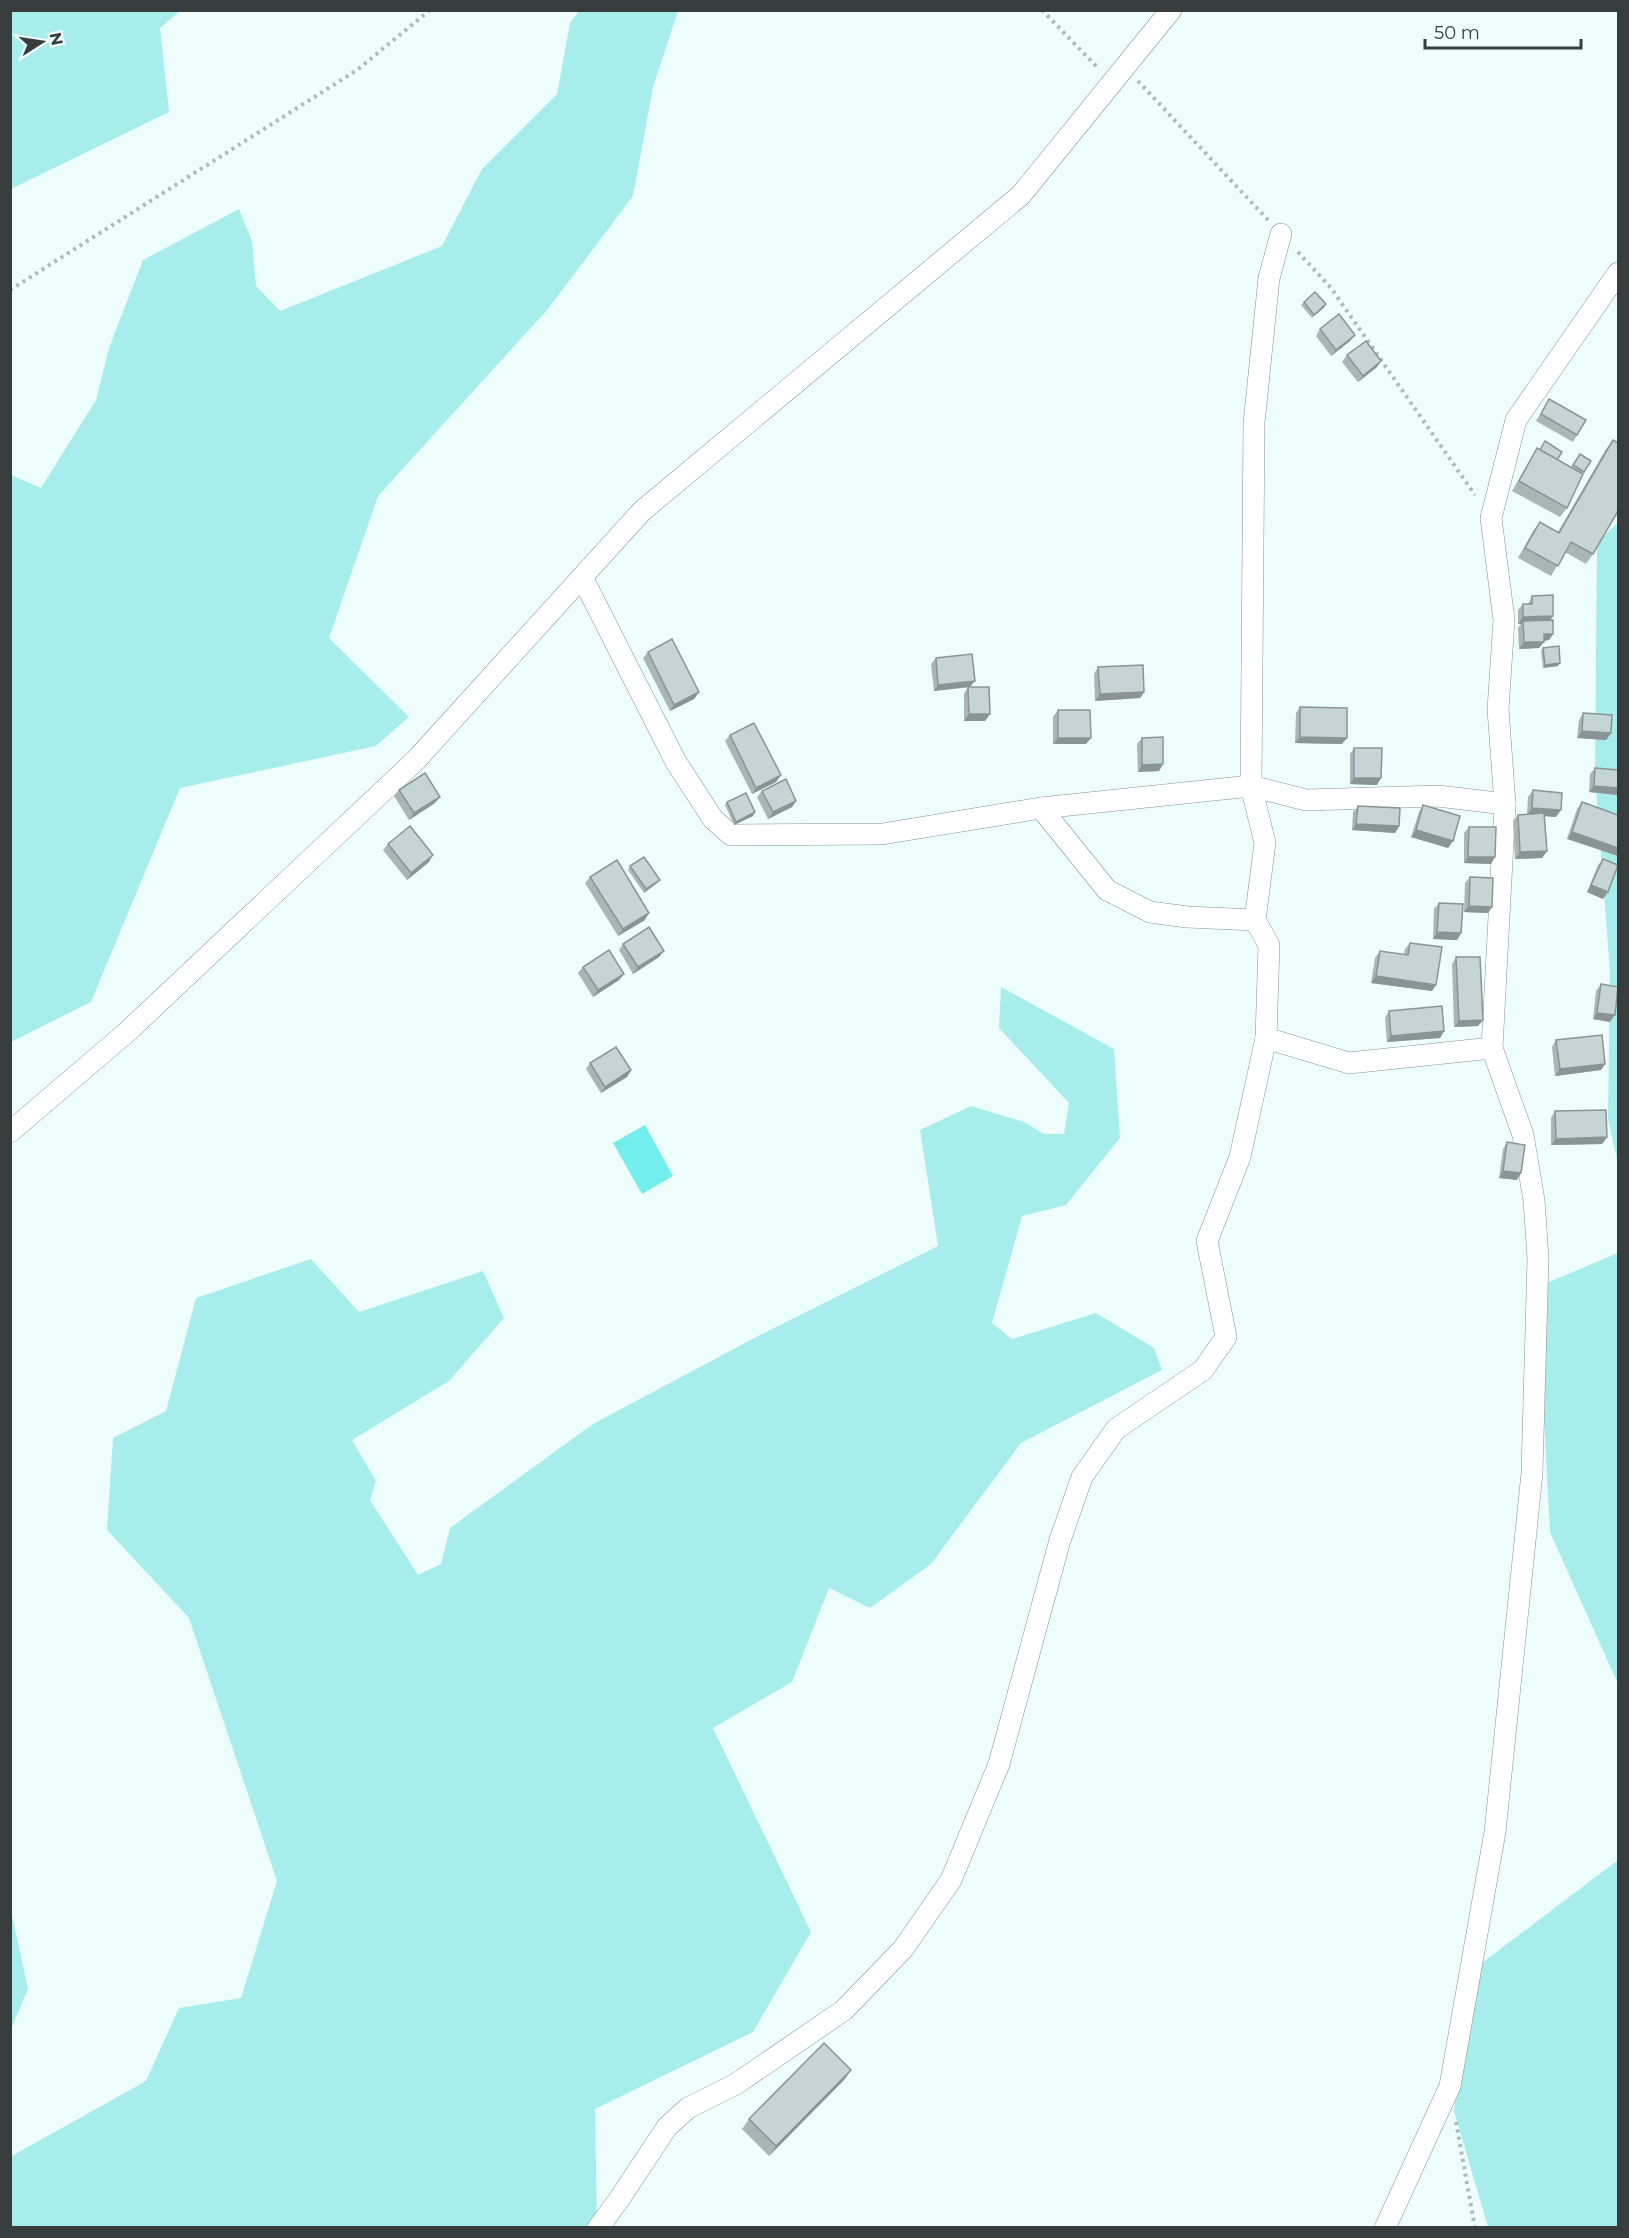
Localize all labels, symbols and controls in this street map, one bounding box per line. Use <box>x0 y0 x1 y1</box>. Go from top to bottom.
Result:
north arrow <box>12 12 72 72</box>
scale bar <box>1425 12 1581 50</box>
text: 50 m <box>1434 22 1480 44</box>
text: N <box>46 31 67 47</box>

